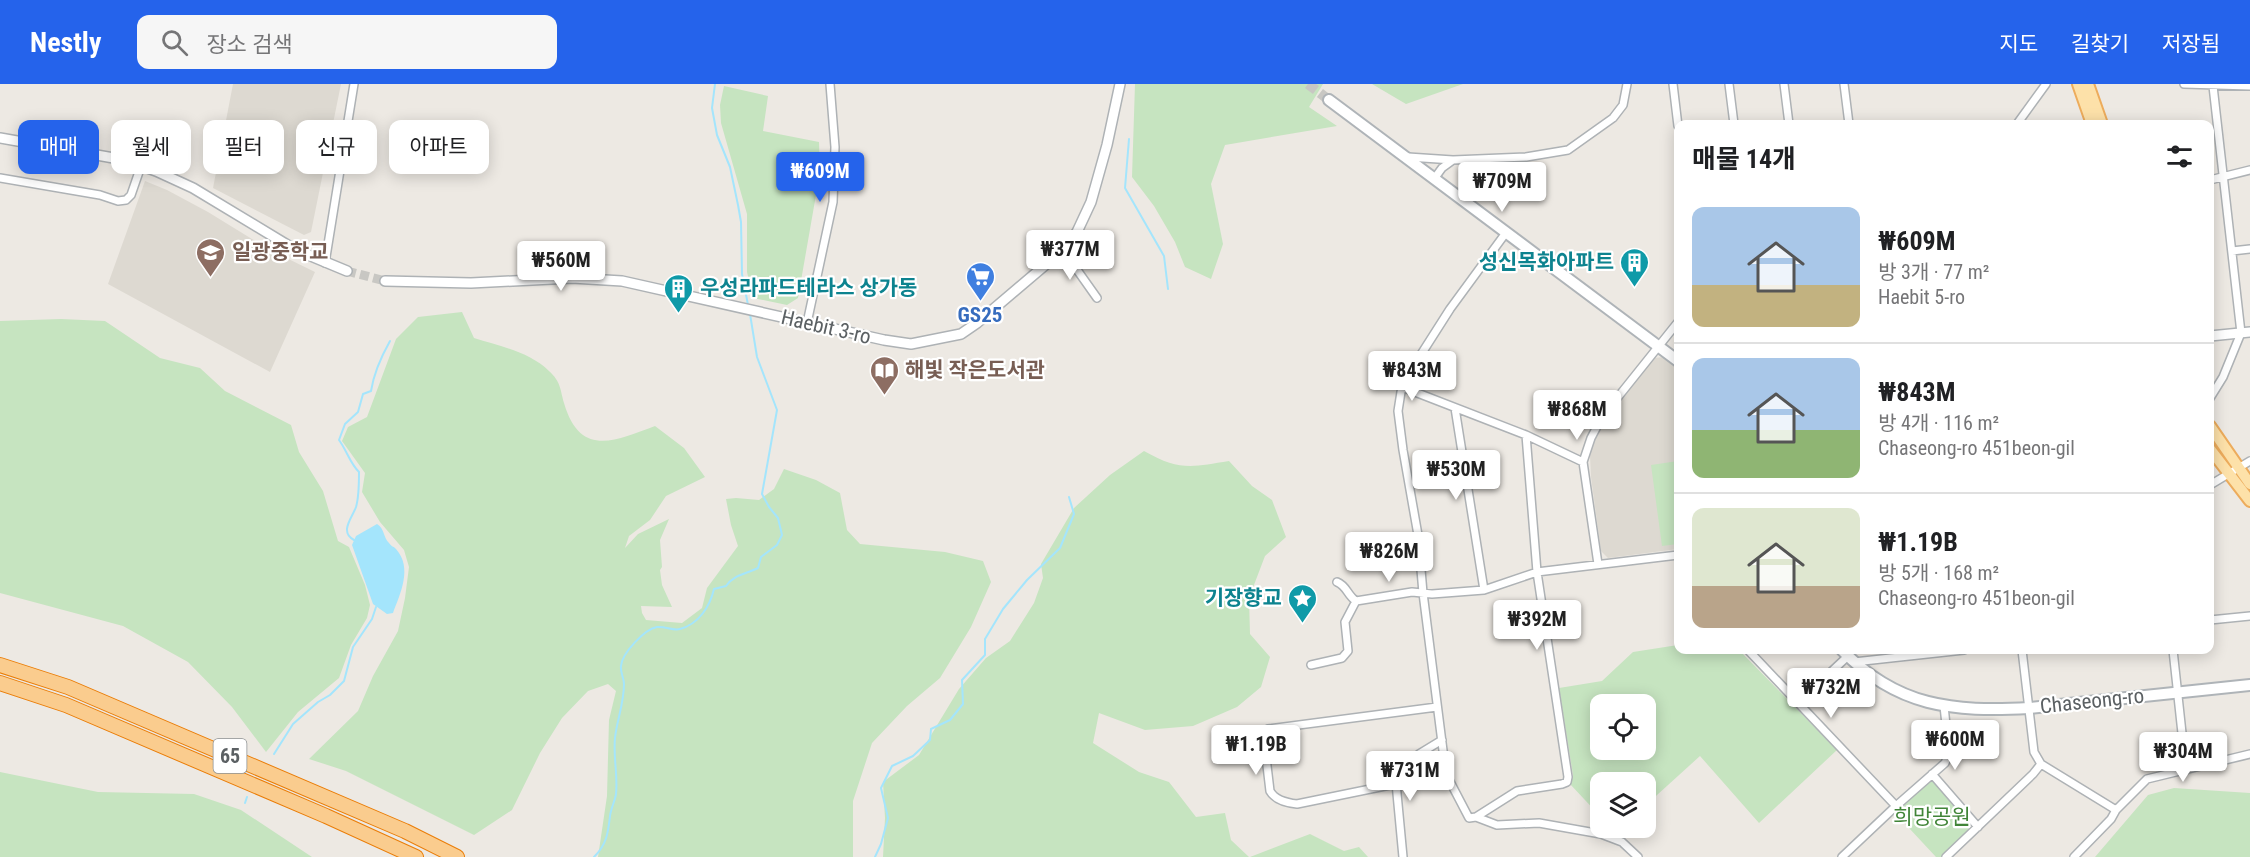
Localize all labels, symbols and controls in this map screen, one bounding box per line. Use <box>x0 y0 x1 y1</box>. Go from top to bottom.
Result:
search box <box>137 15 557 69</box>
text: Nestly <box>30 26 101 59</box>
icon: search <box>158 26 191 59</box>
text: 장소 검색 <box>206 32 292 57</box>
text: 지도 <box>1999 32 2038 56</box>
text: 길찾기 <box>2071 32 2129 56</box>
text: 저장됨 <box>2162 32 2220 56</box>
chip: 매매 <box>18 120 99 174</box>
chip: 월세 <box>111 120 191 174</box>
chip: 필터 <box>203 120 284 174</box>
chip: 신규 <box>296 120 377 174</box>
chip: 아파트 <box>389 120 489 174</box>
icon: filters <box>2163 140 2196 173</box>
text: 매물 14개 <box>1692 144 1796 174</box>
pin: ₩609M <box>778 152 862 203</box>
text: ₩609M <box>790 159 850 183</box>
pin: ₩709M <box>1460 162 1544 213</box>
text: ₩709M <box>1472 169 1532 193</box>
text: ₩609M <box>1878 226 1955 256</box>
pin: ₩377M <box>1028 230 1112 281</box>
icon: home <box>1740 231 1812 303</box>
school or university icon: 일광중학교 <box>195 236 227 278</box>
text: ₩377M <box>1040 237 1100 261</box>
place label: 일광중학교 <box>232 240 329 264</box>
pin: ₩560M <box>519 241 603 292</box>
building icon: 성신목화아파트 <box>1619 246 1651 288</box>
text: ₩560M <box>531 248 591 272</box>
place label: 성신목화아파트 <box>1479 250 1614 274</box>
supermarket icon: GS25 <box>964 260 996 302</box>
text: 방 3개 · 77 m² <box>1878 260 1989 284</box>
building icon: 우성라파드테라스 상가동 <box>663 272 695 314</box>
place label: 우성라파드테라스 상가동 <box>700 276 917 300</box>
text: Haebit 5-ro <box>1878 285 1965 309</box>
place label: GS25 <box>958 303 1002 327</box>
street label: Haebit 3-ro <box>779 305 873 349</box>
pin: ₩843M <box>1370 351 1454 402</box>
library icon: 해빛 작은도서관 <box>868 354 900 396</box>
place label: 해빛 작은도서관 <box>905 358 1045 382</box>
text: ₩843M <box>1382 358 1442 382</box>
text: ₩843M <box>1878 377 1955 407</box>
icon: home <box>1740 382 1812 454</box>
pin: ₩868M <box>1535 390 1619 441</box>
text: ₩868M <box>1547 397 1607 421</box>
text: 방 4개 · 116 m² <box>1878 411 1999 435</box>
text: Chaseong-ro 451beon-gil <box>1878 436 2075 460</box>
pin: ₩530M <box>1414 450 1498 501</box>
text: ₩530M <box>1426 457 1486 481</box>
text: ₩1.19B <box>1878 527 1958 557</box>
pin: ₩826M <box>1347 532 1431 583</box>
icon: home <box>1740 532 1812 604</box>
text: ₩826M <box>1359 539 1419 563</box>
text: 방 5개 · 168 m² <box>1878 561 1999 585</box>
place icon: 기장향교 <box>1287 582 1319 624</box>
place label: 기장향교 <box>1205 586 1282 610</box>
text: Chaseong-ro 451beon-gil <box>1878 586 2075 610</box>
pin: ₩392M <box>1495 600 1579 651</box>
text: ₩392M <box>1507 607 1567 631</box>
pin: ₩732M <box>1789 668 1873 719</box>
text: ₩732M <box>1801 675 1861 699</box>
street label: Chaseong-ro <box>2039 684 2145 718</box>
map controls <box>1590 694 1656 838</box>
button: locate <box>1590 694 1656 760</box>
pin: ₩600M <box>1913 720 1997 771</box>
pin: ₩1.19B <box>1207 725 1305 776</box>
text: ₩600M <box>1925 727 1985 751</box>
text: ₩1.19B <box>1225 732 1287 756</box>
pin: ₩304M <box>2141 732 2225 783</box>
road number: 65 <box>214 739 246 773</box>
text: ₩304M <box>2153 739 2213 763</box>
pin: ₩731M <box>1368 751 1452 802</box>
text: ₩731M <box>1380 758 1440 782</box>
button: layers <box>1590 772 1656 838</box>
park label: 희망공원 <box>1893 805 1971 829</box>

